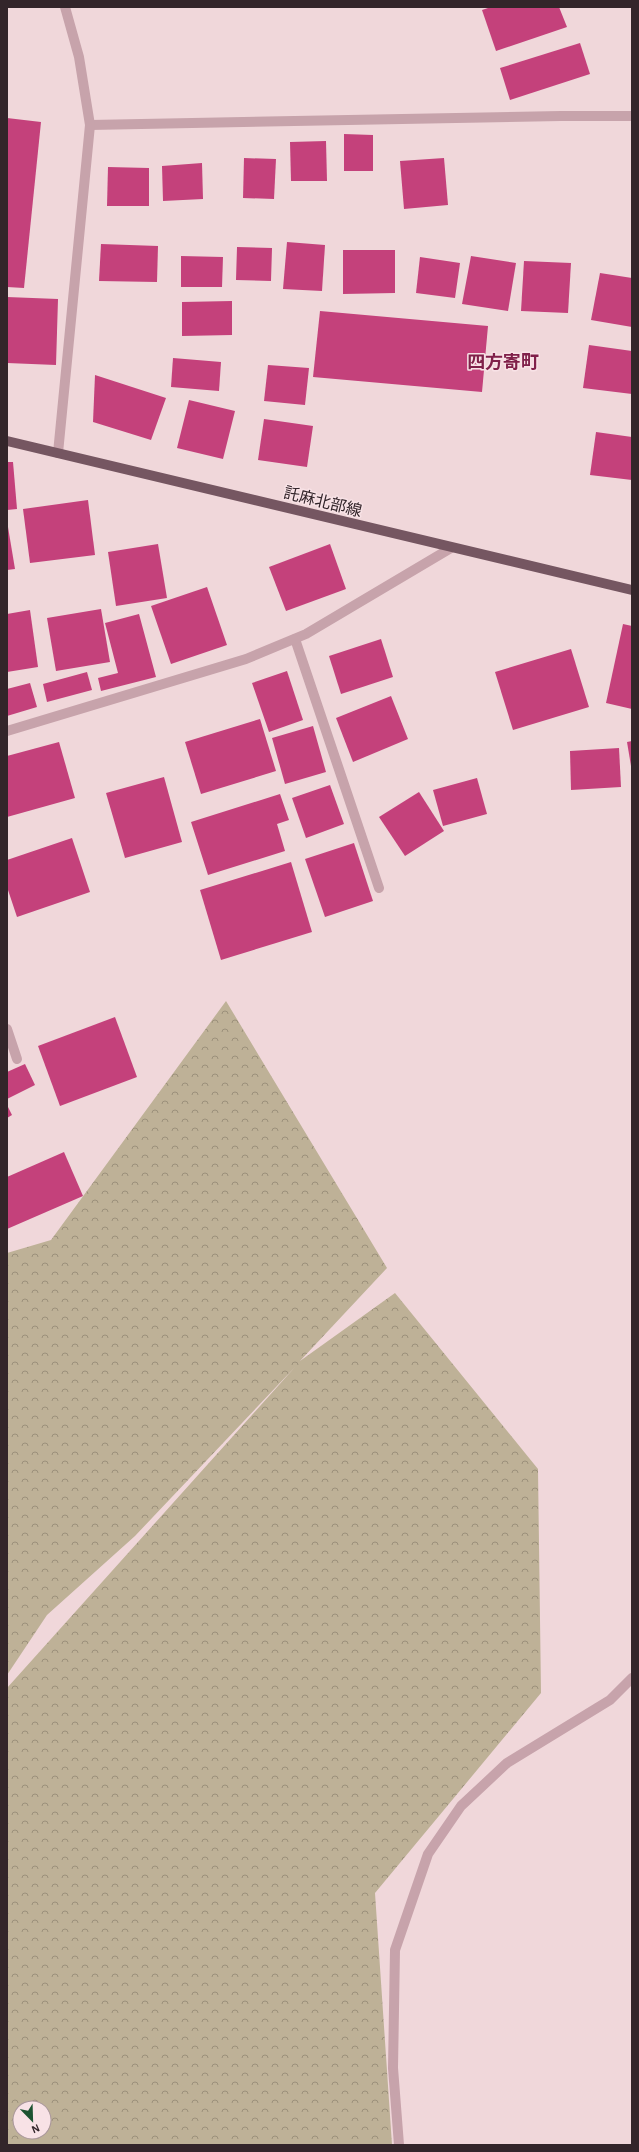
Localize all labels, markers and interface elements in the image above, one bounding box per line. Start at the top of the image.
district label: 四方寄町 [467,353,539,372]
street label: 託麻北部線 [282,484,364,519]
north arrow [12,2100,52,2140]
text: N [30,2122,41,2135]

